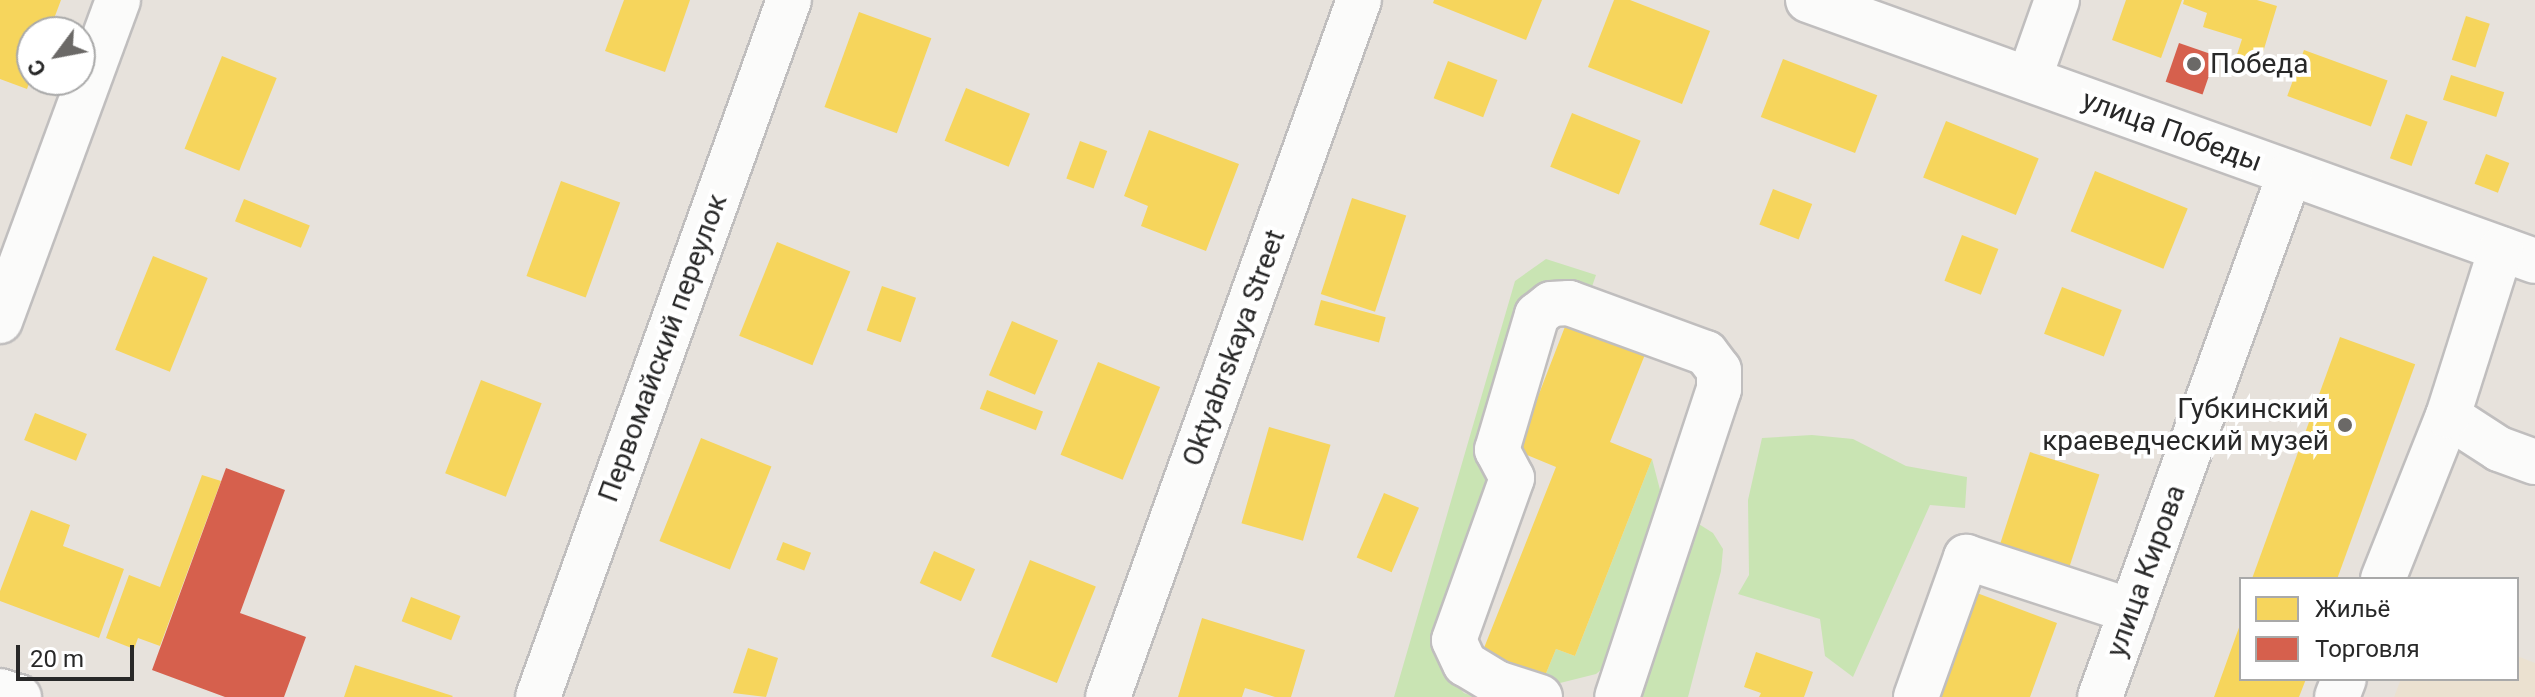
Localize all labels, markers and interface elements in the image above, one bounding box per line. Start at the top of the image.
north arrow [16,16,96,96]
place label: Победа [2210,47,2308,81]
text: С [23,55,51,81]
marker: Победа [2185,55,2203,73]
street label: улица Победы [2078,83,2266,179]
street label: Первомайский переулок [592,189,734,507]
street label: Oktyabrskaya Street [1176,225,1292,471]
place label: Губкинский краеведческий музей [2042,392,2329,458]
marker: Губкинский краеведческий музей [2336,416,2354,434]
street label: улица Кирова [2099,480,2193,662]
legend [2239,577,2519,681]
text: Жильё [2315,595,2390,623]
scale bar [20,629,138,679]
text: Торговля [2315,635,2420,663]
text: 20 m [30,645,84,673]

